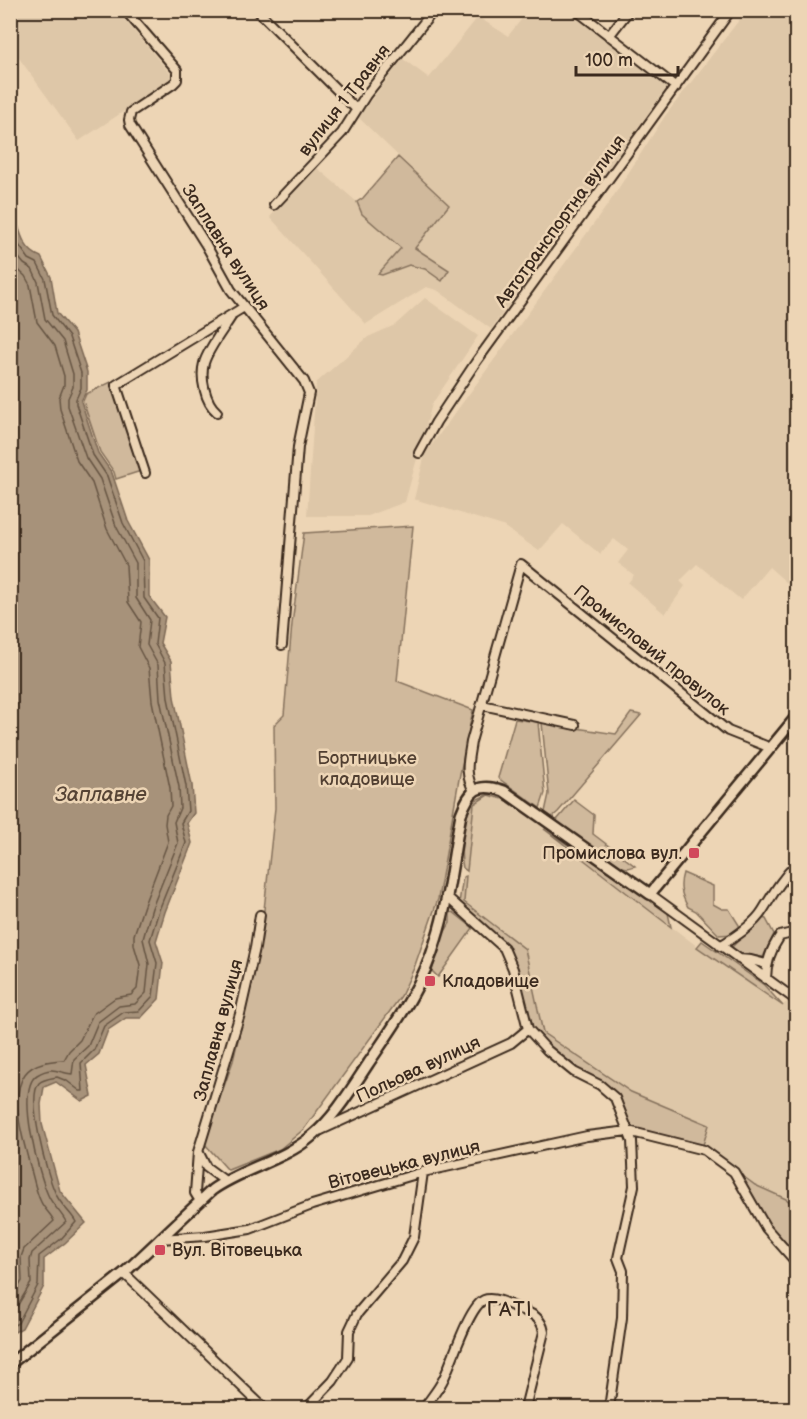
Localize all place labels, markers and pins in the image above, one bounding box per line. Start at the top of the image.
place label: Промислова вул. [542,843,682,864]
marker: Промислова вул. [687,846,701,860]
place label: Кладовище [442,971,539,992]
marker: Кладовище [423,974,437,988]
place label: Вул. Вітовецька [172,1240,303,1261]
marker: Вул. Вітовецька [153,1243,167,1257]

